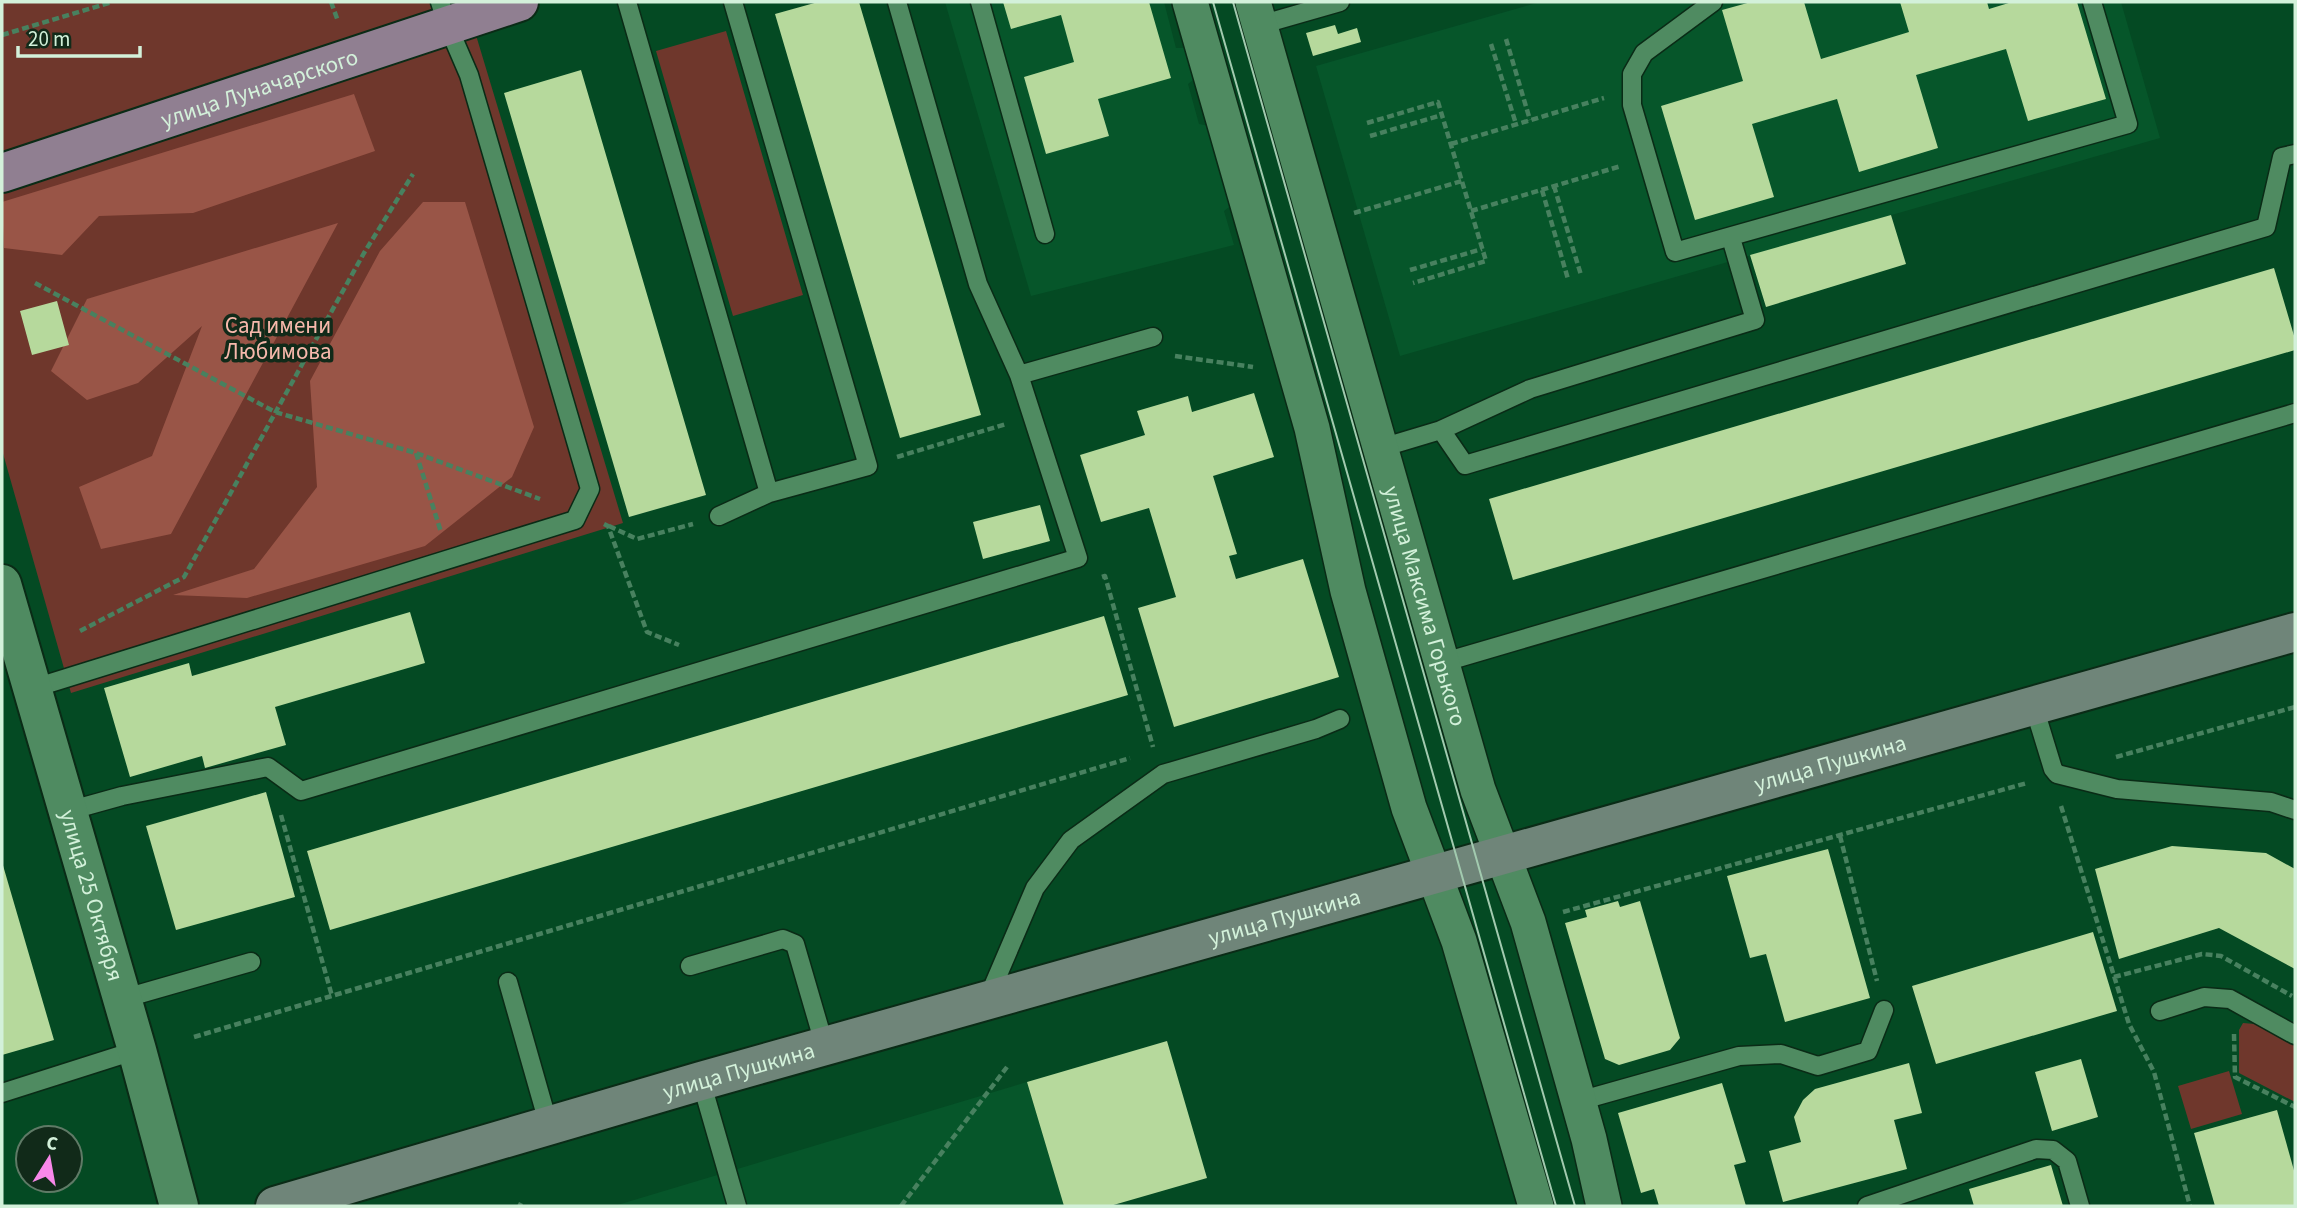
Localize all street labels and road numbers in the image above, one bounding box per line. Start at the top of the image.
street label: улица Луначарского [157,40,362,136]
street label: улица Максима Горького [1375,482,1475,730]
street label: улица Пушкина [1750,726,1910,801]
street label: улица 25 Октября [51,806,132,985]
street label: улица Пушкина [1205,880,1364,954]
street label: улица Пушкина [659,1034,819,1108]

